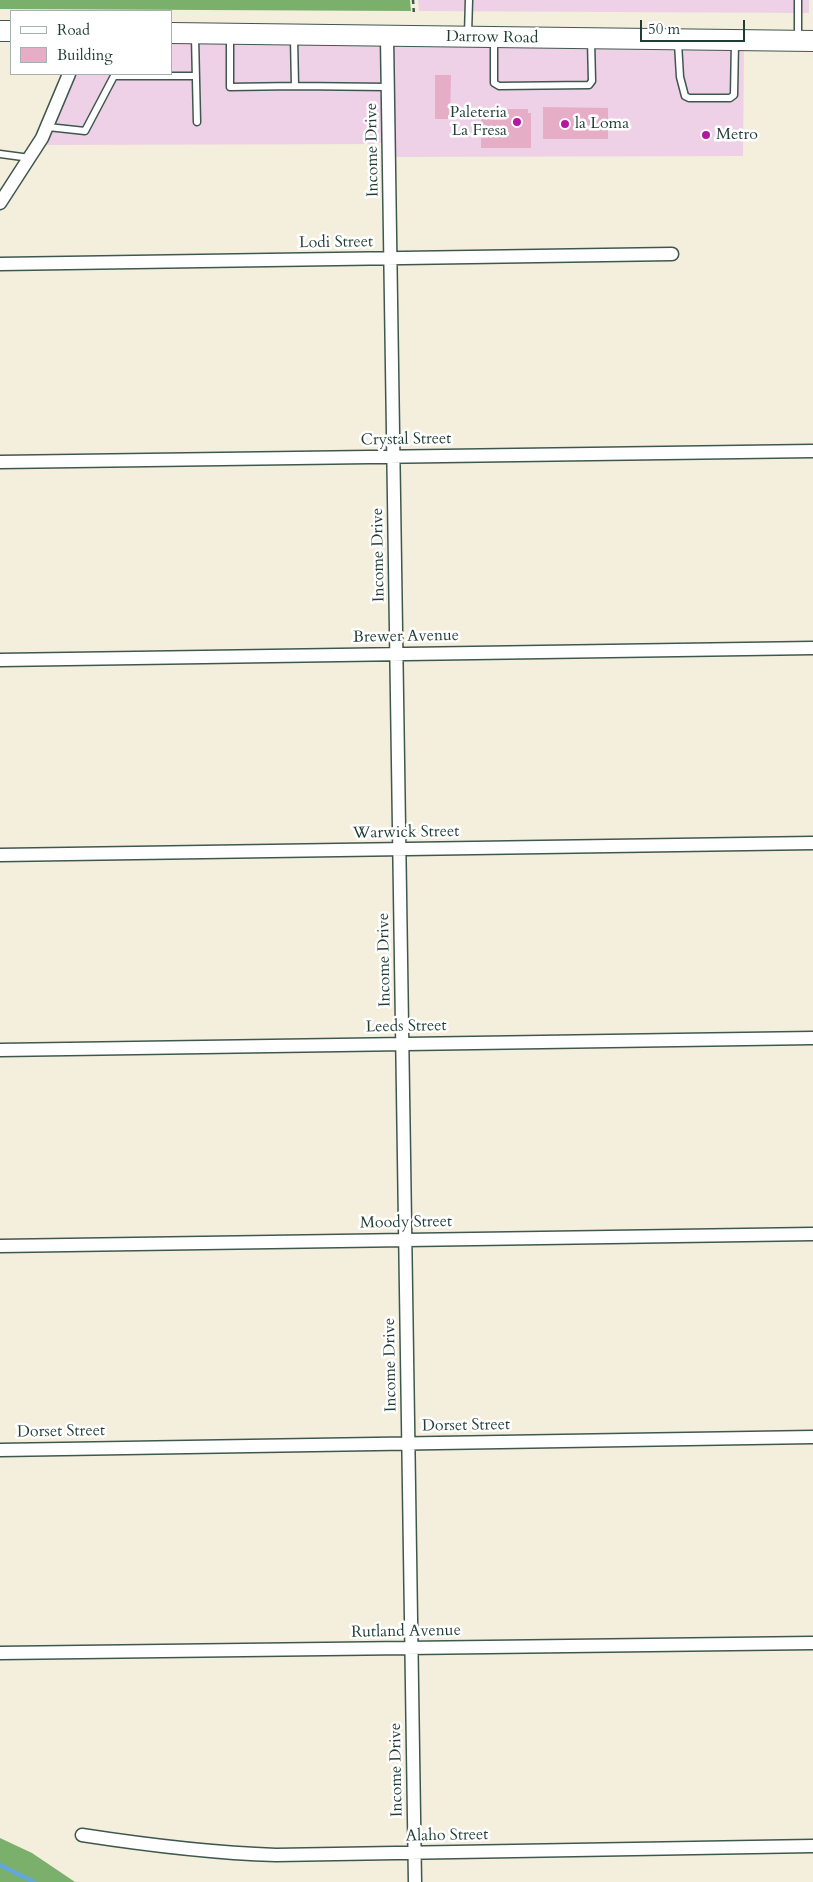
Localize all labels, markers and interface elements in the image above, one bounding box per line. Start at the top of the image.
legend [10,10,172,75]
scale bar [643,10,748,42]
text: 50 m [648,19,680,39]
text: Road [57,20,90,40]
street label: Darrow Road [446,28,538,48]
text: Building [57,45,113,65]
street label: Income Drive [363,103,383,197]
place label: Paleteria La Fresa [450,103,507,141]
place label: la Loma [575,114,629,134]
marker: Paleteria La Fresa [511,116,523,128]
marker: la Loma [559,118,571,130]
place label: Metro [716,125,758,145]
marker: Metro [700,129,712,141]
street label: Lodi Street [299,233,373,253]
street label: Crystal Street [360,430,452,450]
street label: Income Drive [369,508,389,602]
street label: Brewer Avenue [353,626,459,648]
street label: Warwick Street [353,822,459,844]
street label: Income Drive [375,913,395,1007]
street label: Leeds Street [365,1017,447,1037]
street label: Moody Street [360,1213,452,1233]
street label: Income Drive [381,1318,401,1412]
street label: Dorset Street [422,1416,510,1436]
street label: Dorset Street [17,1422,105,1442]
street label: Rutland Avenue [351,1621,461,1643]
street label: Income Drive [387,1723,407,1817]
street label: Alaho Street [406,1826,488,1846]

